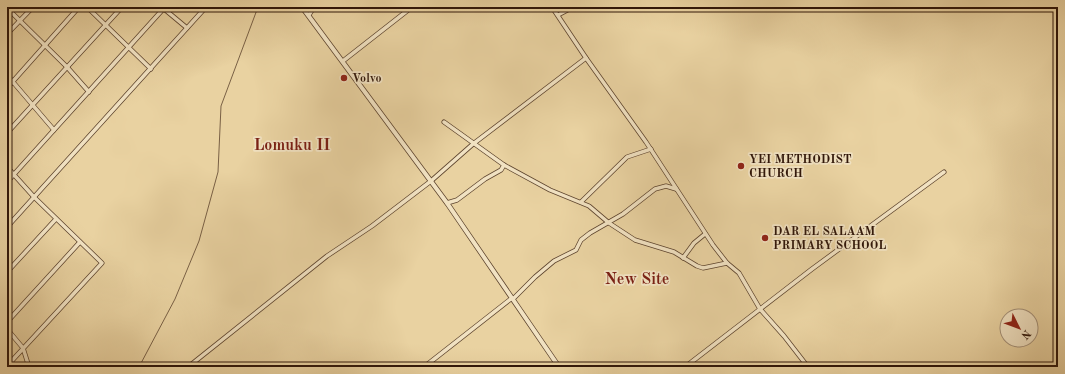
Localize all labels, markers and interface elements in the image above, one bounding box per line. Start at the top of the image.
marker: Volvo [339,73,349,83]
place label: Volvo [352,73,382,85]
district label: Lomuku II [254,138,330,154]
place label: YEI METHODIST CHURCH [749,154,852,180]
marker: YEI METHODIST CHURCH [736,161,746,171]
place label: DAR EL SALAAM PRIMARY SCHOOL [773,226,886,252]
marker: DAR EL SALAAM PRIMARY SCHOOL [760,233,770,243]
district label: New Site [605,272,669,288]
north arrow [999,308,1039,348]
text: N [1018,327,1032,341]

